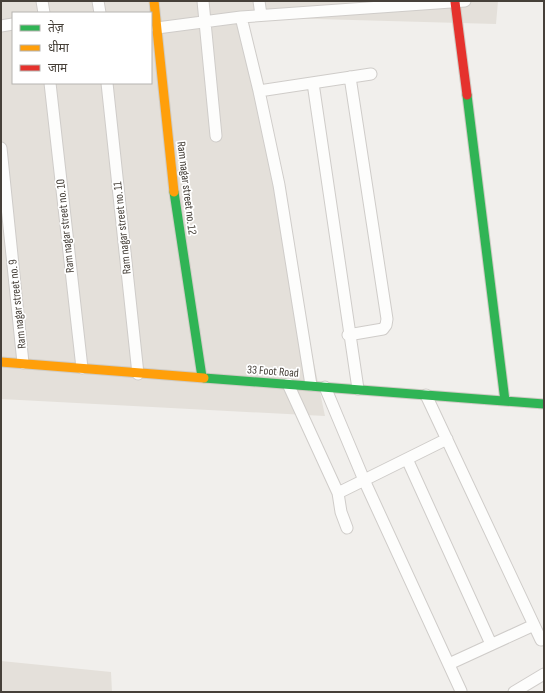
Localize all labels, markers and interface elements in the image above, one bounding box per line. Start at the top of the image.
legend [12,12,152,84]
text: तेज़ [48,20,65,36]
text: धीमा [48,40,70,56]
text: जाम [48,61,68,76]
street label: Ram nagar street no. 12 [173,141,200,236]
street label: Ram nagar street no. 10 [53,178,78,274]
street label: Ram nagar street no. 11 [110,180,135,275]
street label: Ram nagar street no. 9 [5,258,30,349]
street label: 33 Foot Road [247,362,299,381]

